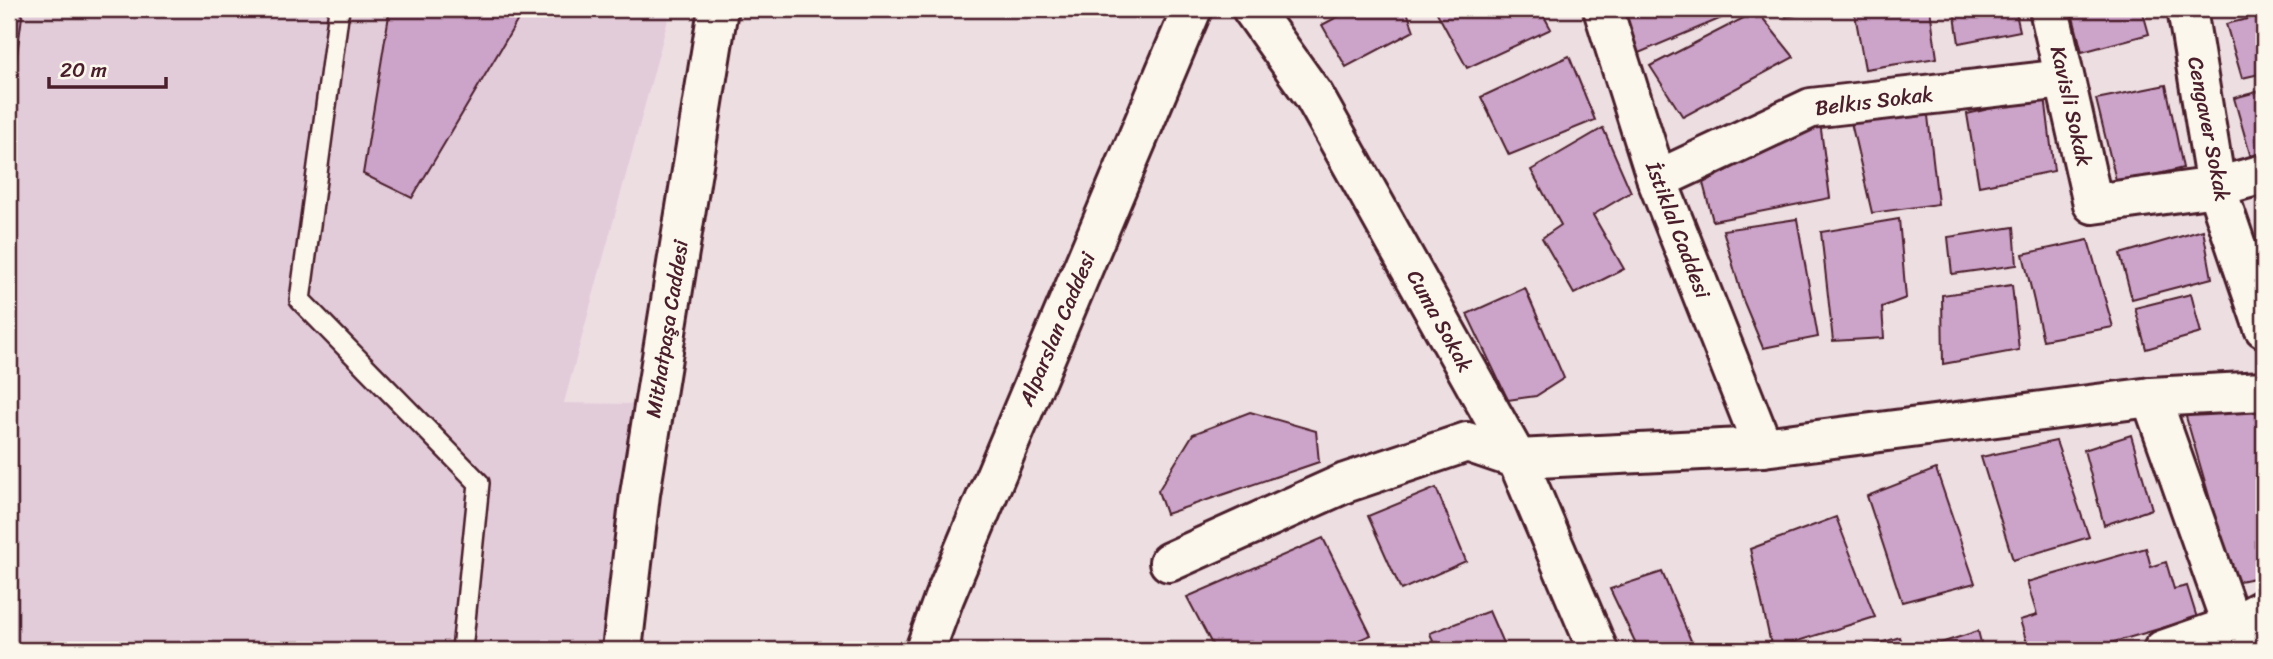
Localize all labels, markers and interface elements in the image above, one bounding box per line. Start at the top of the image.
street label: Kavisli Sokak [2039,42,2103,170]
scale bar [49,46,166,90]
text: 20 m [60,51,107,89]
street label: Cengaver Sokak [2176,53,2242,205]
street label: Belkıs Sokak [1813,75,1935,127]
street label: İstiklal Caddesi [1634,155,1722,305]
street label: Mithatpaşa Caddesi [634,236,700,421]
street label: Alparslan Caddesi [1007,245,1107,413]
street label: Cuma Sokak [1396,262,1484,380]

